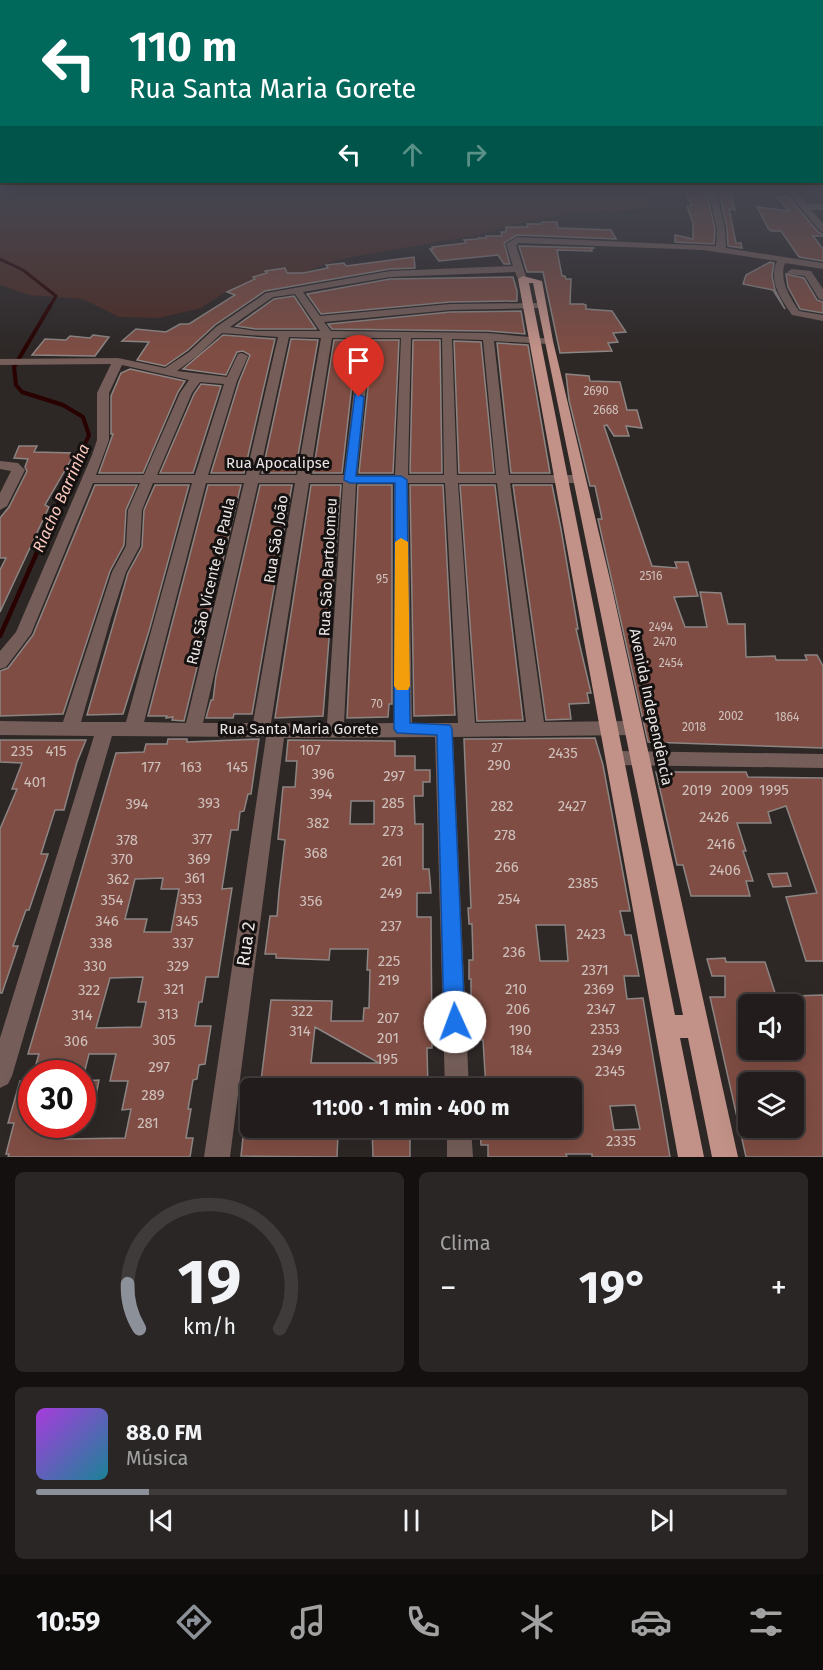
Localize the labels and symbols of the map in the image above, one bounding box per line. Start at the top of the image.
pin [333,335,384,397]
house number: 2690 [583,384,609,398]
house number: 2668 [593,403,619,417]
water label: Riacho Barrinha [29,441,93,555]
street label: Rua Apocalipse [226,454,330,472]
street label: Rua São João [260,494,292,584]
street label: Rua São Vicente de Paula [183,496,239,666]
street label: Rua São Bartolomeu [315,497,341,637]
house number: 2516 [640,569,662,583]
house number: 95 [376,572,388,586]
house number: 2494 [649,620,674,634]
street label: Avenida Independência [626,627,676,787]
house number: 2470 [653,635,677,649]
house number: 2454 [659,656,684,670]
house number: 70 [371,697,383,711]
house number: 2002 [718,709,744,723]
house number: 1864 [775,710,800,724]
street label: Rua Santa Maria Gorete [219,720,379,738]
house number: 2018 [682,720,706,734]
house number: 107 [299,741,321,759]
house number: 27 [491,741,503,755]
house number: 235 [11,742,33,760]
house number: 415 [45,742,67,760]
house number: 2435 [548,744,578,762]
house number: 290 [487,756,511,774]
house number: 177 [141,758,161,776]
house number: 163 [180,758,202,776]
house number: 145 [226,758,248,776]
house number: 396 [311,765,335,783]
house number: 297 [383,767,405,785]
house number: 401 [24,773,46,791]
house number: 2019 [682,781,712,799]
house number: 2009 [721,781,753,799]
house number: 1995 [759,781,789,799]
house number: 394 [309,785,333,803]
house number: 393 [198,794,220,812]
house number: 285 [381,794,405,812]
house number: 394 [125,795,149,813]
house number: 282 [491,797,513,815]
house number: 2427 [558,797,587,815]
house number: 2426 [699,808,729,826]
house number: 382 [306,814,330,832]
house number: 273 [382,822,404,840]
house number: 278 [494,826,516,844]
house number: 377 [192,830,213,848]
house number: 378 [116,831,138,849]
house number: 2416 [707,835,735,853]
house number: 368 [304,844,328,862]
house number: 370 [111,850,133,868]
house number: 369 [187,850,211,868]
house number: 261 [381,852,403,870]
house number: 266 [495,858,519,876]
house number: 2406 [709,861,741,879]
house number: 361 [184,869,206,887]
house number: 362 [107,870,129,888]
house number: 2385 [568,874,598,892]
house number: 249 [380,884,402,902]
house number: 353 [180,890,202,908]
house number: 254 [498,890,520,908]
house number: 354 [101,891,124,909]
house number: 356 [300,892,323,910]
house number: 346 [95,912,119,930]
house number: 345 [176,912,198,930]
house number: 237 [380,917,402,935]
street label: Rua 2 [232,920,260,968]
house number: 2423 [576,925,606,943]
house number: 338 [89,934,113,952]
house number: 337 [172,934,194,952]
house number: 236 [503,943,525,961]
house number: 225 [378,952,400,970]
house number: 330 [83,957,107,975]
house number: 329 [167,957,189,975]
house number: 2371 [581,961,609,979]
house number: 219 [378,971,400,989]
house number: 321 [164,980,184,998]
house number: 210 [505,980,527,998]
house number: 2369 [584,980,614,998]
house number: 322 [78,981,100,999]
position arrow [423,990,487,1054]
house number: 206 [506,1000,530,1018]
house number: 2347 [586,1000,616,1018]
house number: 322 [291,1002,313,1020]
house number: 313 [157,1005,179,1023]
house number: 314 [71,1006,93,1024]
house number: 207 [377,1009,399,1027]
house number: 2353 [590,1020,620,1038]
house number: 190 [509,1021,531,1039]
house number: 314 [289,1022,311,1040]
house number: 201 [377,1029,399,1047]
house number: 305 [152,1031,176,1049]
house number: 306 [64,1032,88,1050]
house number: 184 [510,1041,532,1059]
house number: 2349 [592,1041,622,1059]
house number: 195 [376,1050,398,1068]
house number: 297 [148,1058,170,1076]
speed limit sign: 30 [18,1060,96,1138]
house number: 2345 [595,1062,625,1080]
house number: 289 [141,1086,165,1104]
house number: 281 [137,1114,159,1132]
house number: 2335 [606,1132,636,1150]

